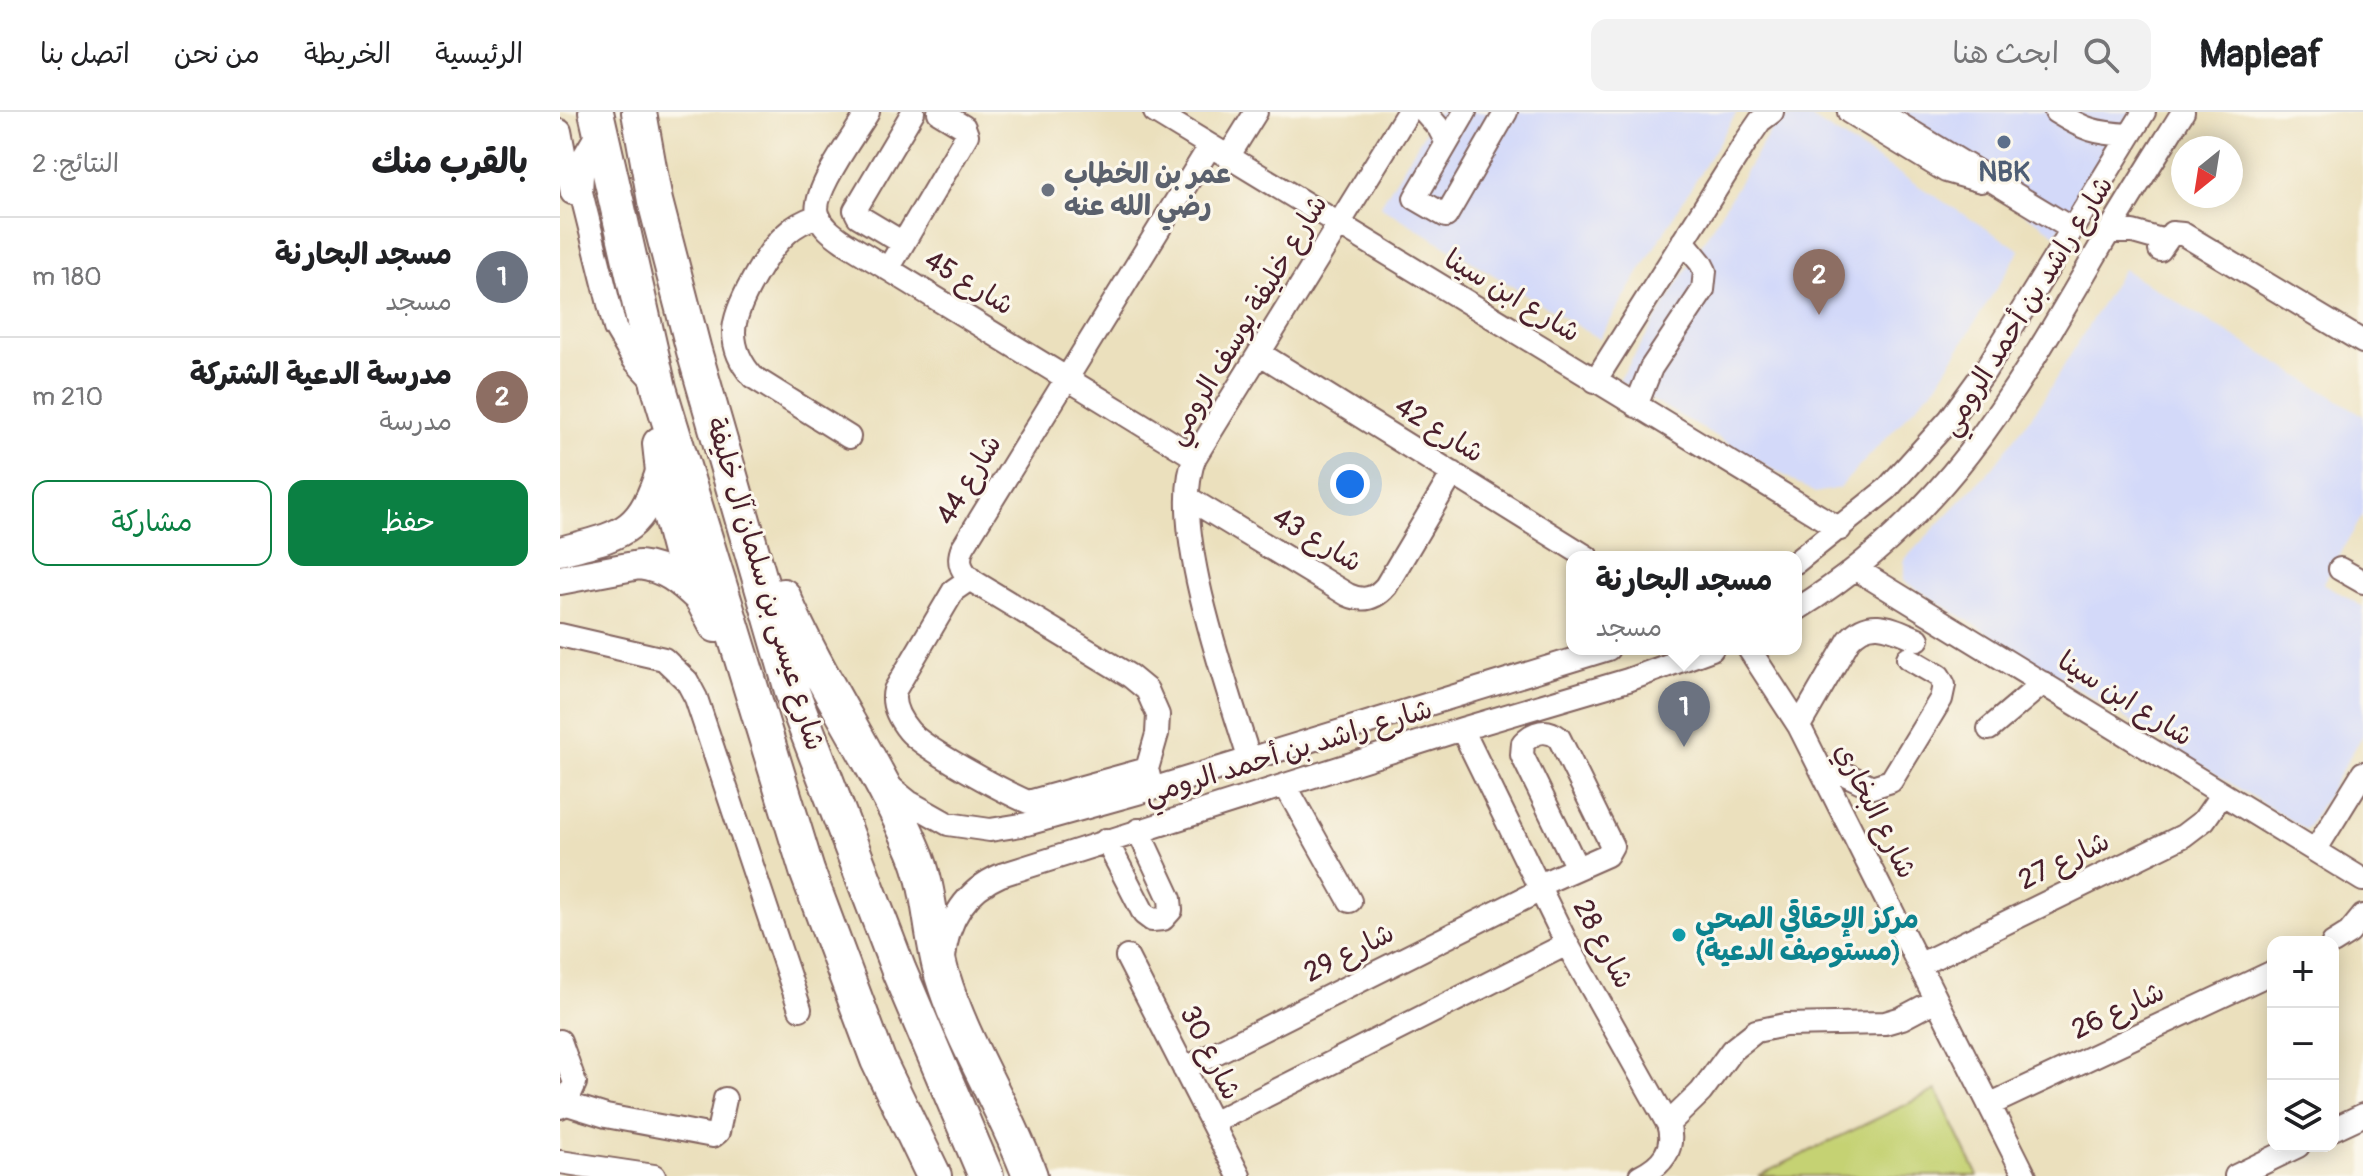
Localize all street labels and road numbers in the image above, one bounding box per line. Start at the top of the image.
street label: شارع راشد بن أحمد الرومي [1933,170,2126,446]
street label: شارع خليفة يوسف الرومي [1158,189,1341,454]
street label: شارع ابن سينا [1437,242,1586,351]
street label: شارع 45 [917,243,1020,324]
street label: شارع 42 [1387,389,1490,472]
street label: شارع عيسى بن سلمان آل خليفة [697,413,832,755]
street label: شارع 44 [928,428,1010,532]
street label: شارع 43 [1265,500,1368,581]
street label: شارع ابن سينا [2051,644,2199,755]
street label: شارع راشد بن أحمد الرومي [1140,691,1438,818]
street label: شارع البخاري [1824,737,1924,886]
street label: شارع 27 [2013,824,2116,899]
street label: شارع 28 [1564,893,1641,995]
street label: شارع 29 [1298,915,1401,991]
street label: شارع 26 [2066,974,2171,1049]
street label: شارع 30 [1170,1000,1249,1107]

